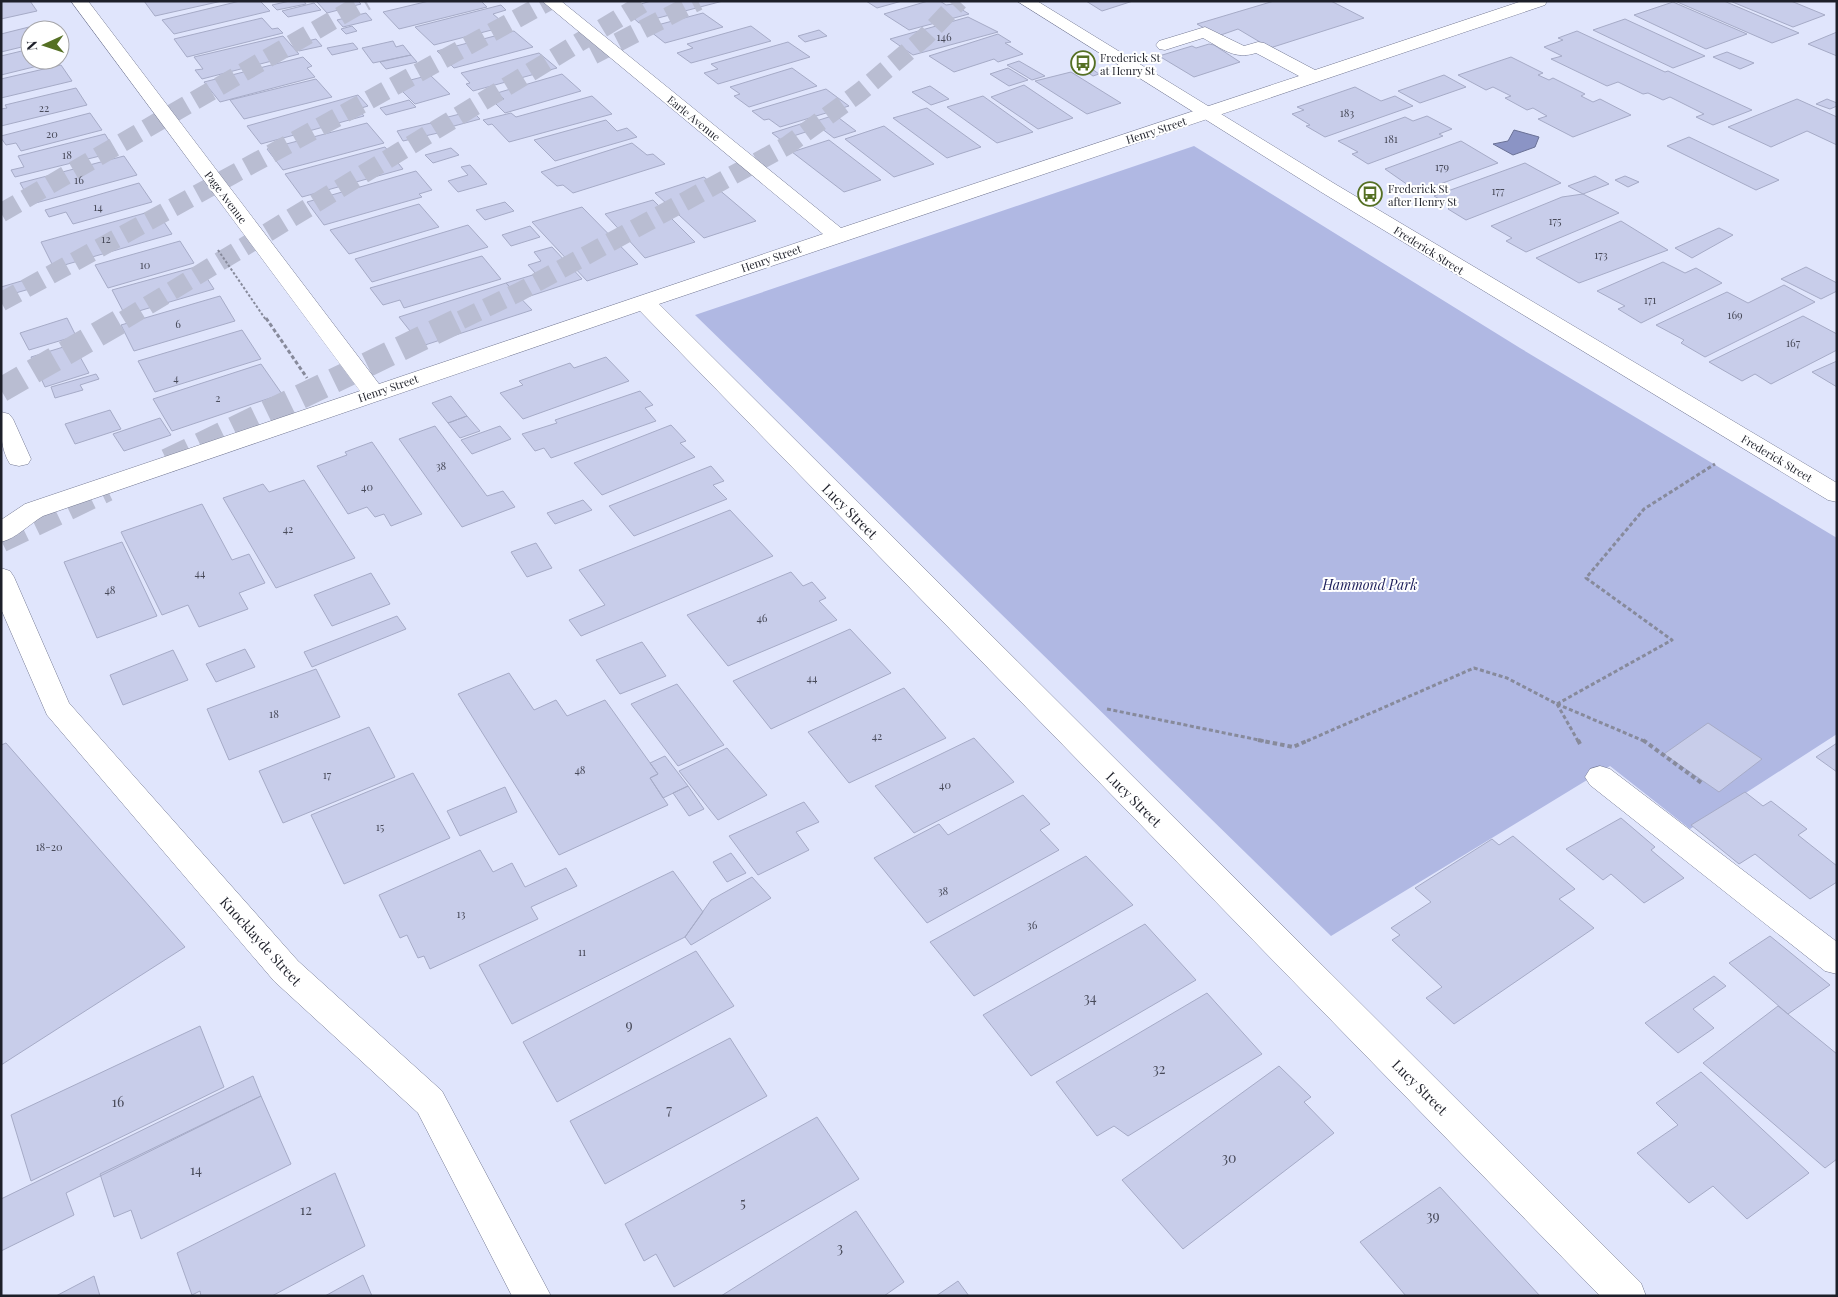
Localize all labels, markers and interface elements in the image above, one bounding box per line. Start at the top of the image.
north arrow [20,20,70,70]
house number: 146 [936,29,952,44]
text: N [22,40,41,51]
bus stop icon: Frederick St at Henry St [1070,50,1096,76]
place label: Frederick St at Henry St [1100,50,1161,78]
street label: Earle Avenue [664,92,724,144]
house number: 22 [39,100,49,115]
house number: 183 [1340,105,1354,120]
street label: Henry Street [1124,113,1188,147]
house number: 20 [46,126,58,141]
house number: 181 [1384,131,1398,146]
house number: 18 [62,147,72,162]
house number: 179 [1435,159,1449,174]
street label: Page Avenue [201,168,251,227]
house number: 16 [74,172,84,187]
bus stop icon: Frederick St after Henry St [1357,181,1383,207]
place label: Frederick St after Henry St [1388,181,1457,209]
house number: 177 [1491,183,1505,198]
house number: 14 [93,199,103,214]
house number: 175 [1548,213,1562,228]
street label: Frederick Street [1391,222,1467,278]
house number: 12 [101,231,111,246]
street label: Henry Street [739,241,803,275]
house number: 173 [1594,247,1608,262]
house number: 10 [140,257,151,272]
house number: 171 [1644,292,1656,307]
house number: 169 [1727,307,1743,322]
house number: 6 [175,316,181,331]
house number: 167 [1786,335,1801,350]
house number: 4 [173,370,179,385]
street label: Henry Street [356,371,420,405]
house number: 2 [215,390,221,405]
street label: Frederick Street [1739,431,1815,485]
house number: 38 [436,458,447,473]
house number: 40 [361,479,373,494]
street label: Lucy Street [818,479,883,544]
house number: 42 [283,521,293,536]
house number: 44 [195,565,206,580]
park label: Hammond Park [1322,575,1417,594]
house number: 48 [104,582,116,597]
house number: 46 [756,610,768,625]
house number: 44 [807,670,818,685]
house number: 18 [269,706,279,721]
house number: 42 [872,728,882,743]
house number: 48 [574,762,586,777]
house number: 17 [323,767,332,782]
street label: Lucy Street [1102,767,1167,832]
house number: 40 [939,777,951,792]
house number: 15 [376,819,385,834]
house number: 18-20 [35,839,63,854]
house number: 38 [938,883,949,898]
street label: Knocklayde Street [216,893,307,990]
house number: 13 [457,906,465,921]
house number: 36 [1027,917,1038,932]
house number: 11 [578,944,586,959]
house number: 34 [1083,988,1097,1007]
house number: 9 [625,1015,633,1034]
street label: Lucy Street [1388,1055,1453,1120]
house number: 32 [1152,1059,1166,1078]
house number: 16 [112,1092,124,1111]
house number: 7 [666,1100,672,1119]
house number: 30 [1222,1148,1236,1167]
house number: 14 [190,1160,202,1179]
house number: 5 [740,1193,746,1212]
house number: 12 [300,1200,312,1219]
house number: 39 [1426,1206,1440,1225]
house number: 3 [837,1238,843,1257]

